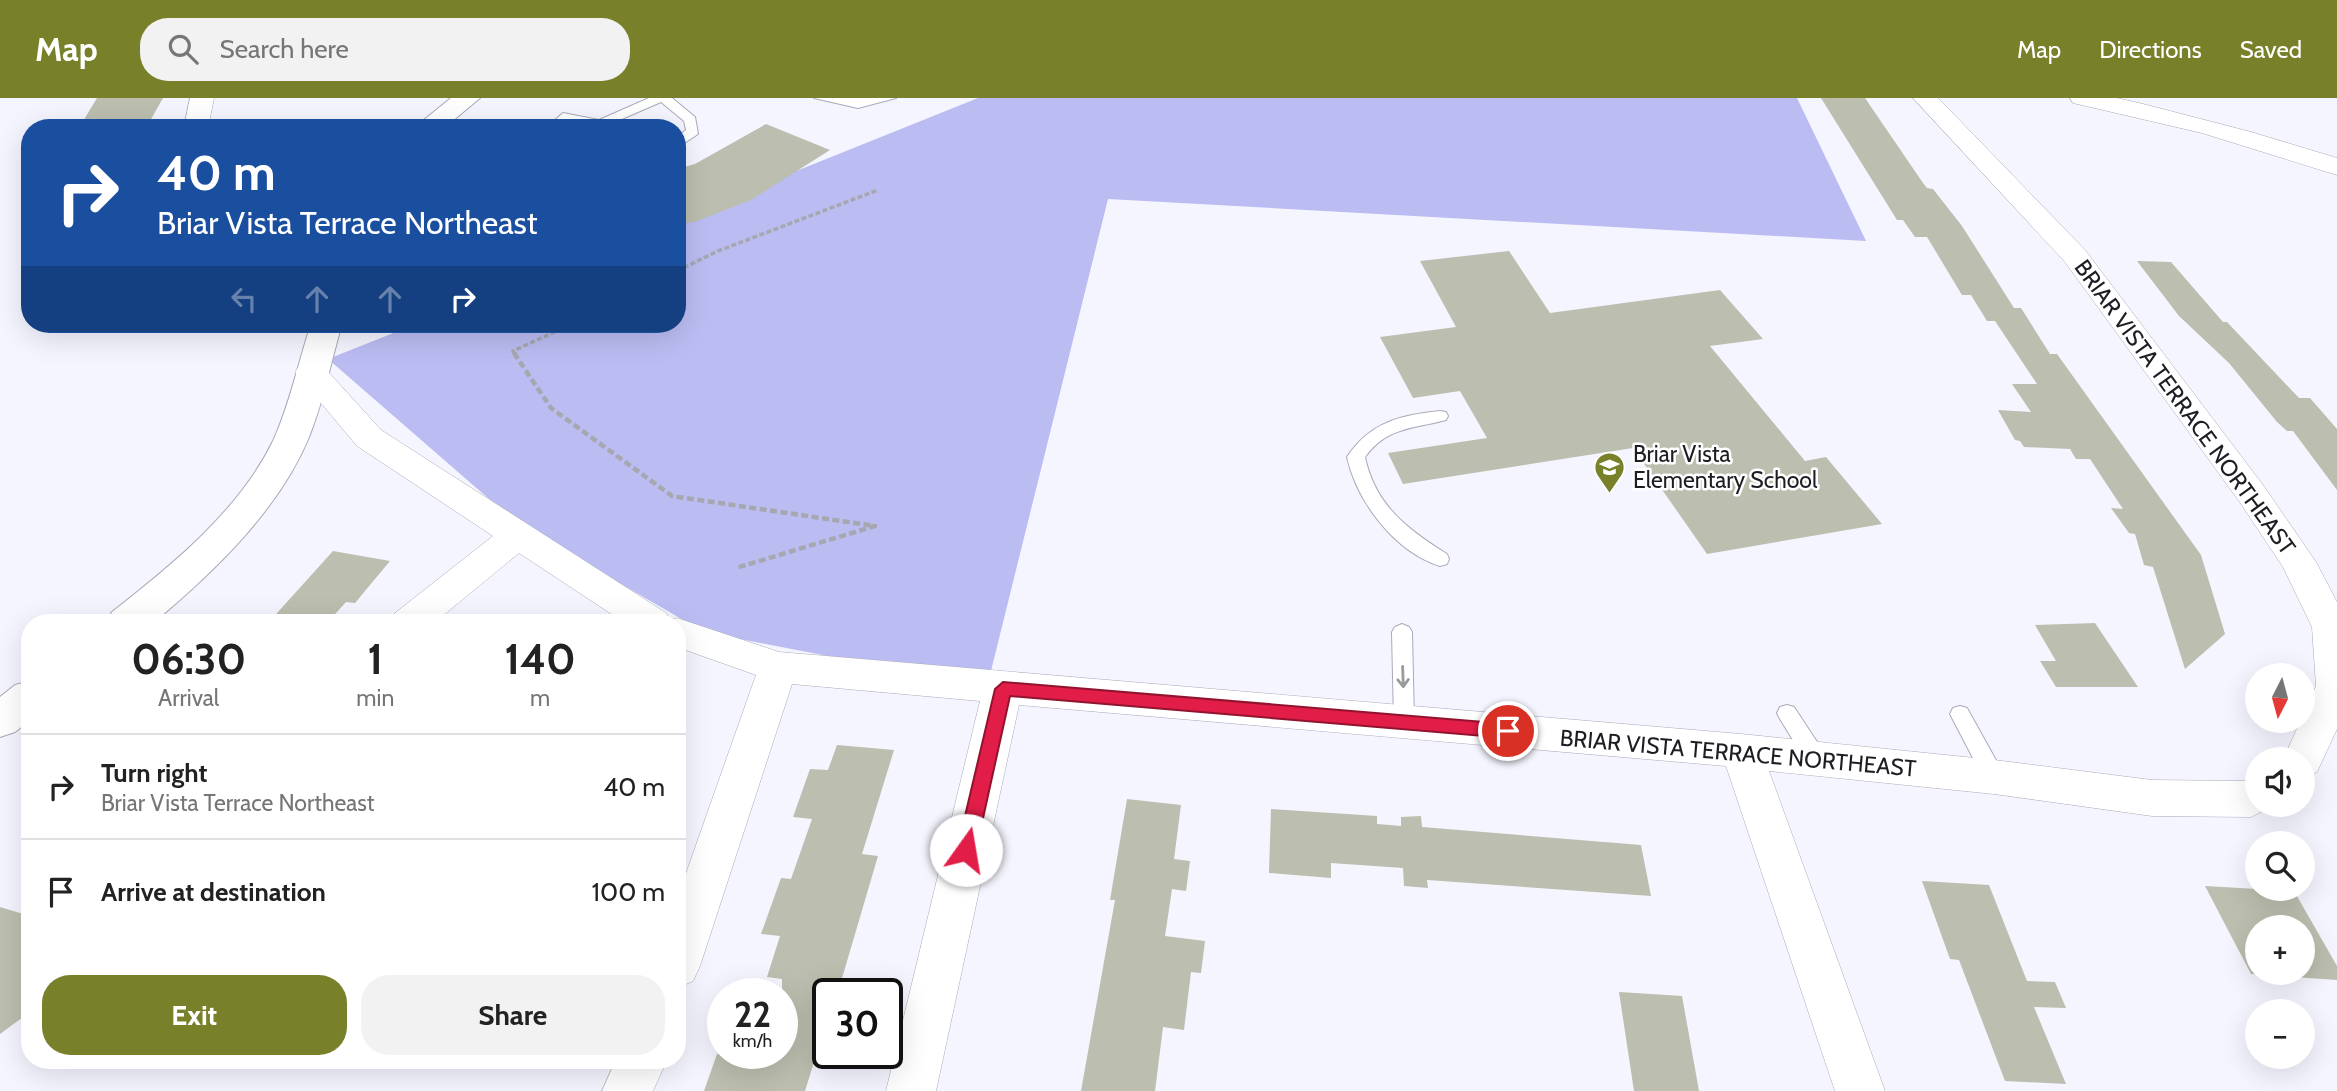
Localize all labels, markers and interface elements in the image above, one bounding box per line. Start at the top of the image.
search box [140,18,630,81]
text: Map [35,29,98,69]
icon: search [164,30,202,68]
text: Search here [220,33,349,65]
text: Map [2017,35,2061,64]
text: Directions [2099,35,2202,64]
text: Saved [2240,35,2302,64]
text: 40 m [157,143,276,202]
icon: right [42,147,133,238]
text: Briar Vista Terrace Northeast [157,203,538,242]
street label: BRIAR VISTA TERRACE NORTHEAST [2069,254,2301,560]
icon: left [225,280,263,318]
icon: ahead [298,280,336,318]
icon: ahead [371,280,409,318]
icon: right [444,280,482,318]
place label: Briar Vista Elementary School [1633,440,1818,494]
school or university icon: Briar Vista Elementary School [1593,450,1627,494]
text: 06:30 [131,633,246,685]
text: 1 [368,633,383,685]
text: 140 [504,633,576,685]
north arrow [2245,663,2315,733]
map controls [2245,663,2315,1069]
one-way arrow [1396,666,1410,689]
text: Arrival [158,684,219,712]
text: min [356,684,394,712]
text: m [530,684,550,712]
pin [1478,701,1538,761]
icon: arrive [1489,712,1527,750]
street label: BRIAR VISTA TERRACE NORTHEAST [1559,723,1917,783]
button: sound [2245,747,2315,817]
text: Turn right [101,757,207,789]
icon: right [42,768,80,806]
text: 40 m [603,771,665,803]
text: Briar Vista Terrace Northeast [101,789,375,817]
position arrow [929,813,1003,887]
button: search [2245,831,2315,901]
icon: arrive [42,873,80,911]
text: Arrive at destination [101,876,326,908]
text: 100 m [592,876,665,908]
button: + [2245,915,2315,985]
button: Exit [42,975,347,1055]
button: Share [361,975,665,1055]
speed limit sign: 30 [812,978,903,1069]
text: 22 [734,993,771,1036]
button: − [2245,999,2315,1069]
text: km/h [733,1030,772,1052]

